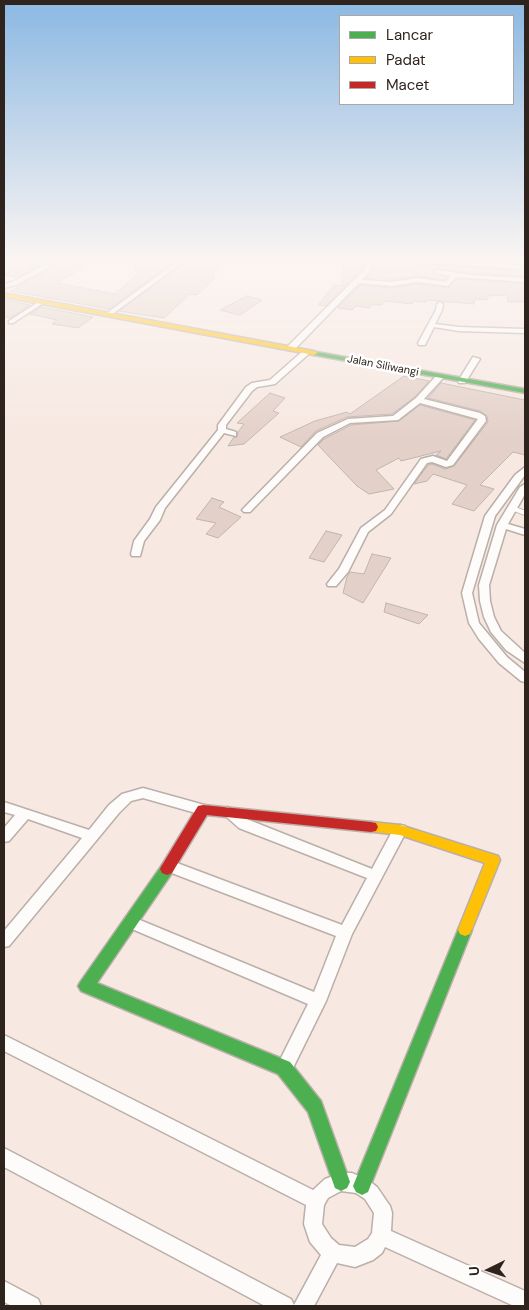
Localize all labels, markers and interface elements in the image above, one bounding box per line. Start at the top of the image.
legend [339,15,514,105]
text: Lancar [386,25,433,45]
text: Padat [386,50,426,70]
text: Macet [386,75,430,95]
street label: Jalan Siliwangi [346,353,420,379]
north arrow [464,1245,514,1295]
text: U [465,1266,483,1276]

